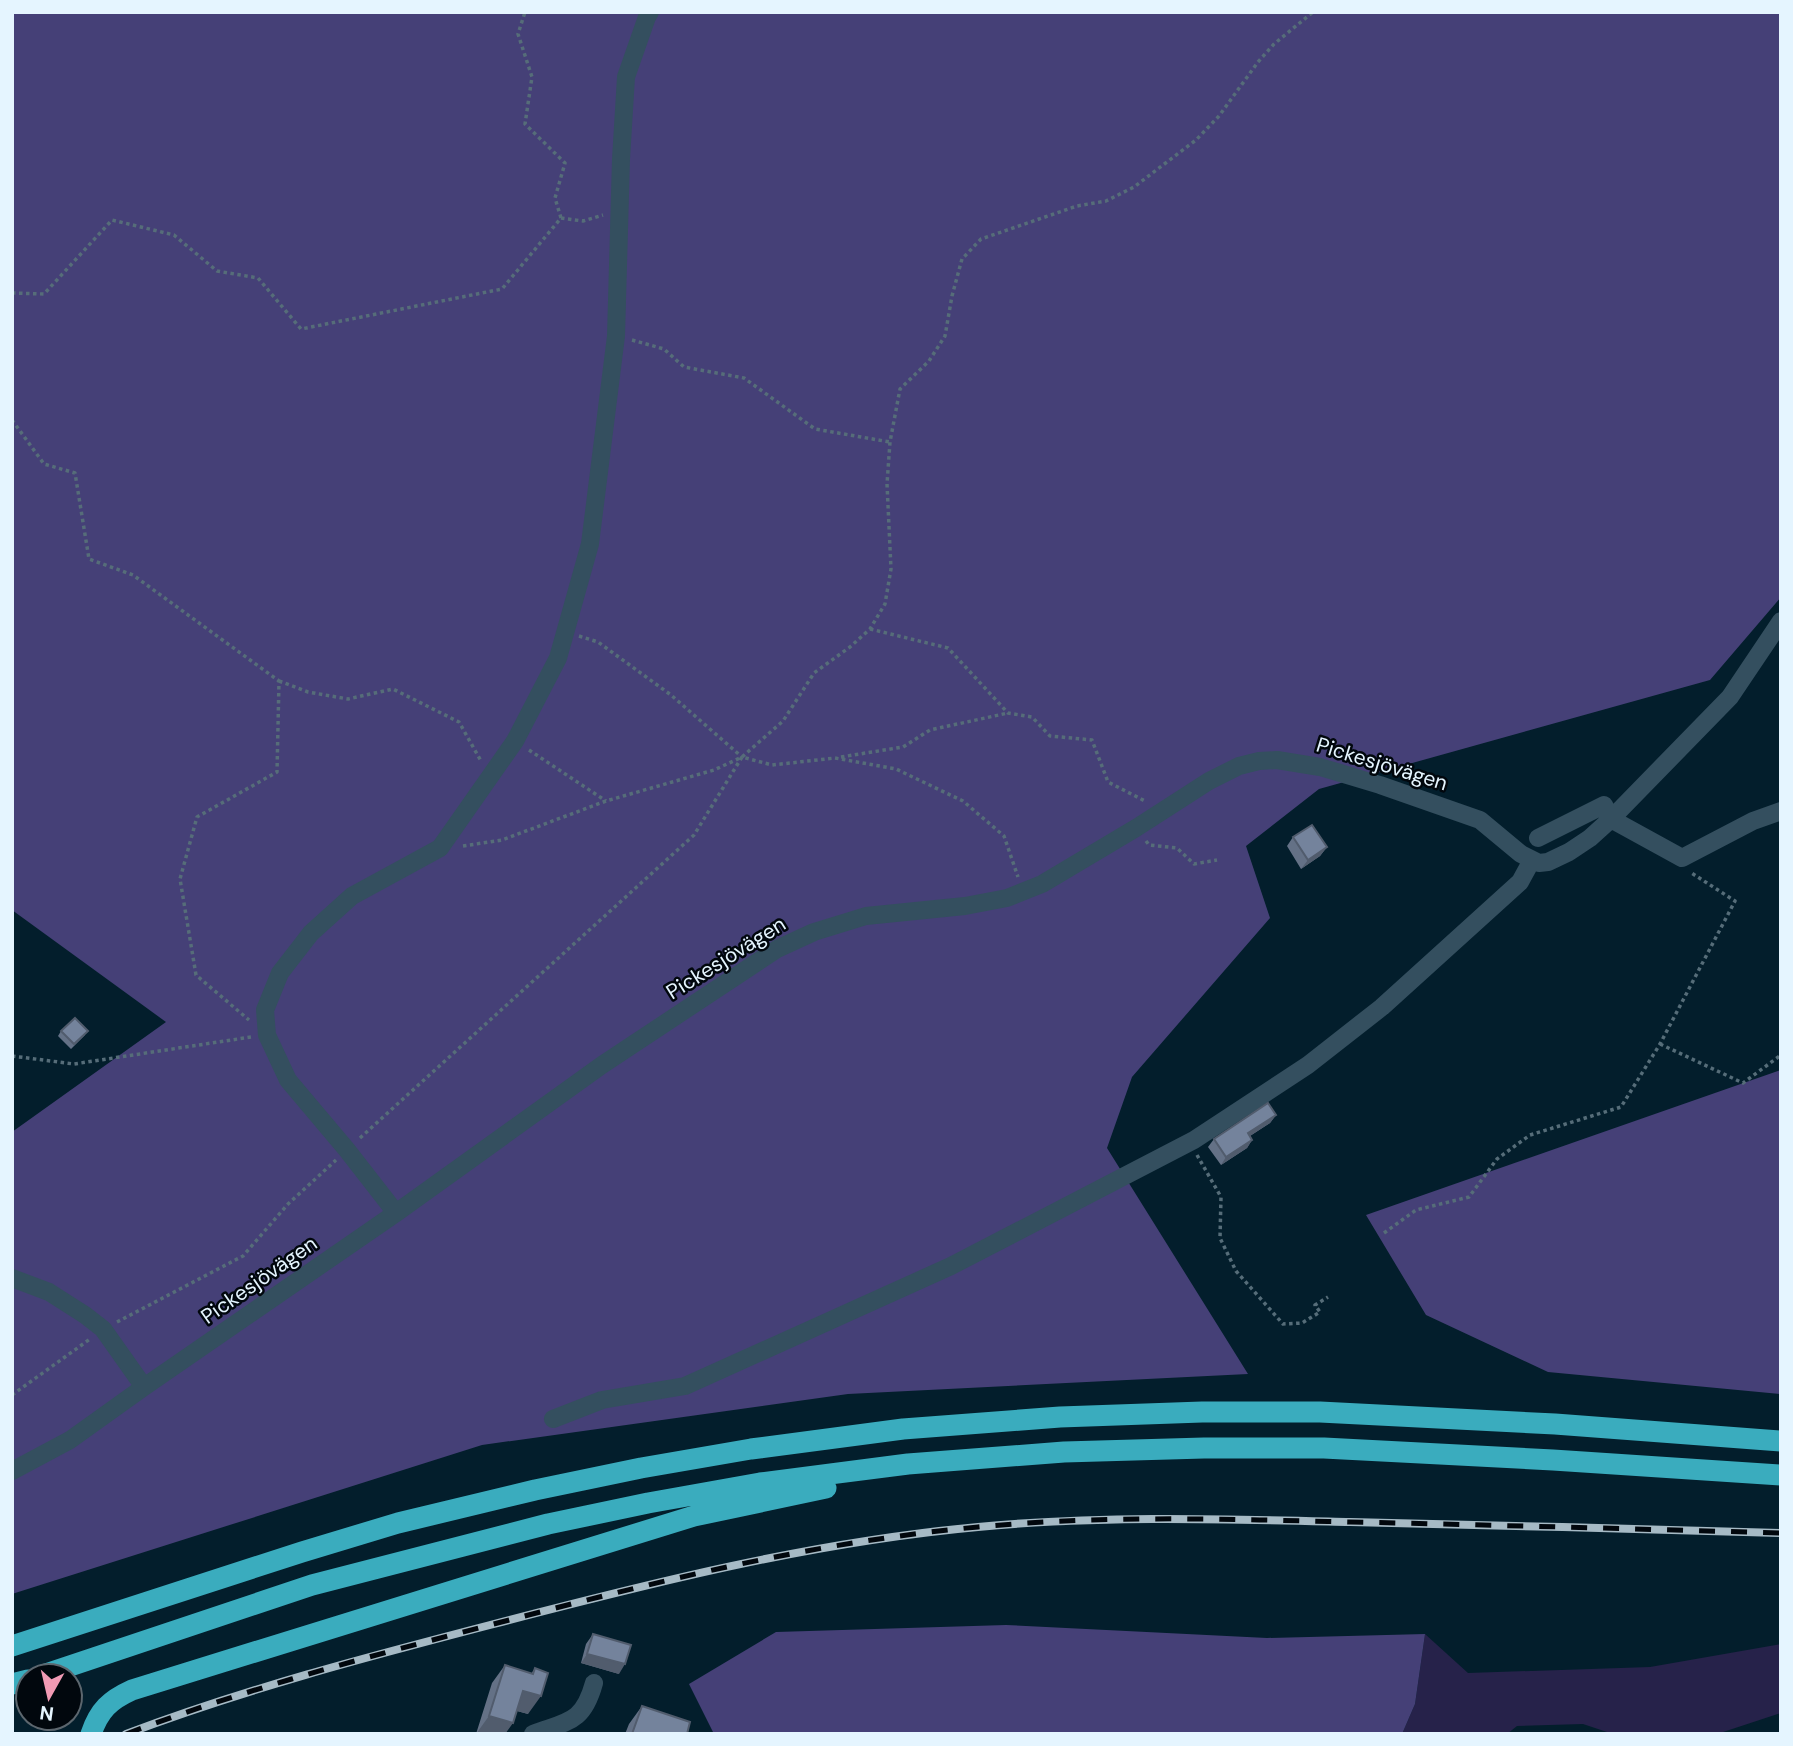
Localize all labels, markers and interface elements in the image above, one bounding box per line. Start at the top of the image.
street label: Pickesjövägen [1313,731,1451,797]
street label: Pickesjövägen [661,910,791,1006]
street label: Pickesjövägen [195,1230,323,1330]
north arrow [14,1662,84,1732]
text: N [38,1700,55,1727]

